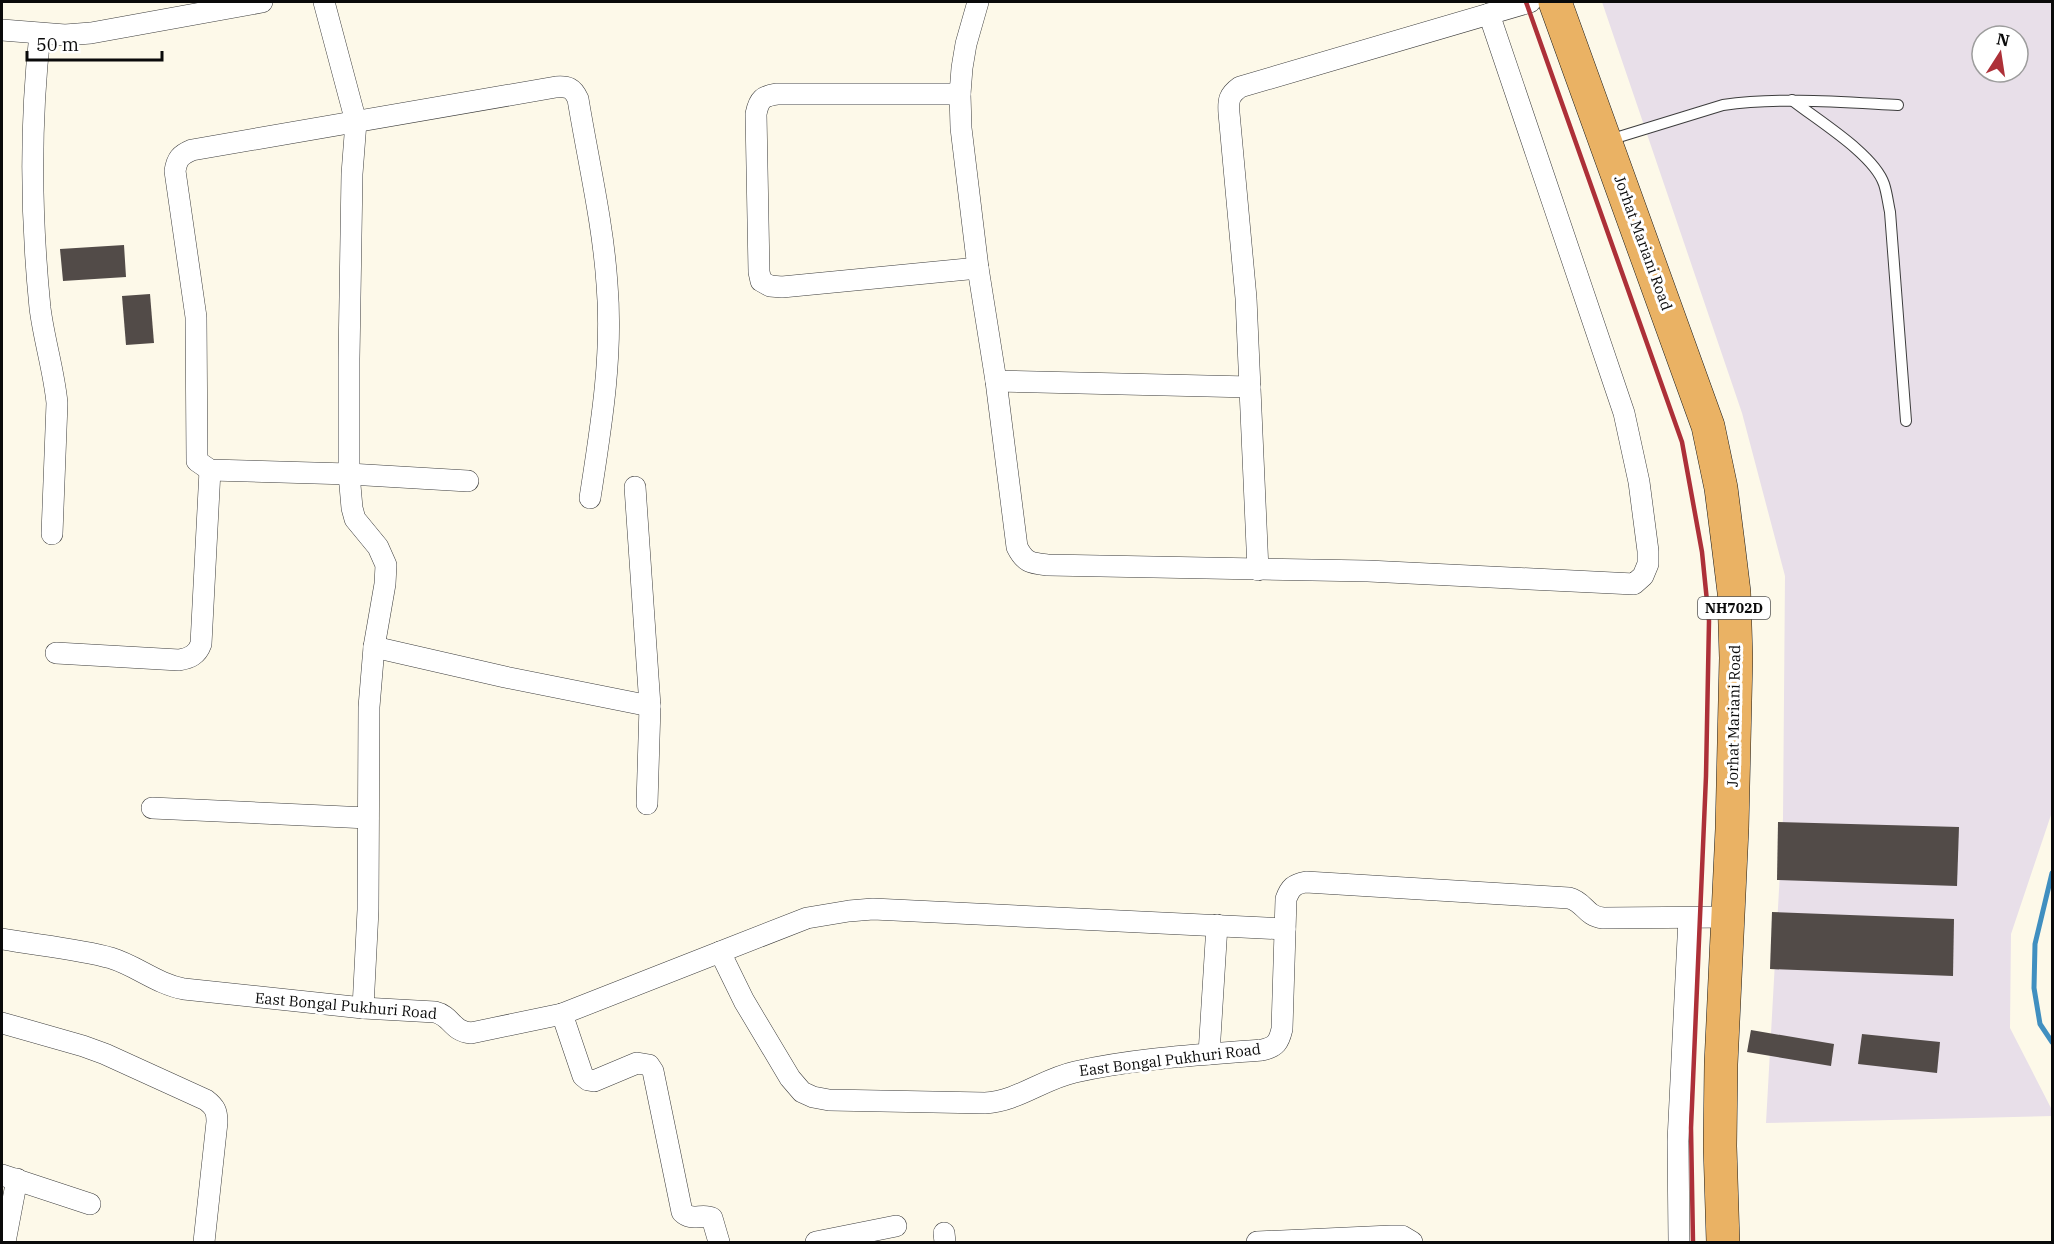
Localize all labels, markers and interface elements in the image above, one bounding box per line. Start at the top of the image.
scale bar [27,24,162,62]
north arrow [1970,24,2030,84]
text: N [1995,28,2011,50]
text: 50 m [36,33,79,56]
street label: Jorhat Mariani Road [1610,173,1677,313]
road number: NH702D [1698,597,1770,619]
street label: Jorhat Mariani Road [1723,645,1744,787]
street label: East Bongal Pukhuri Road [254,988,438,1023]
street label: East Bongal Pukhuri Road [1078,1039,1262,1080]

